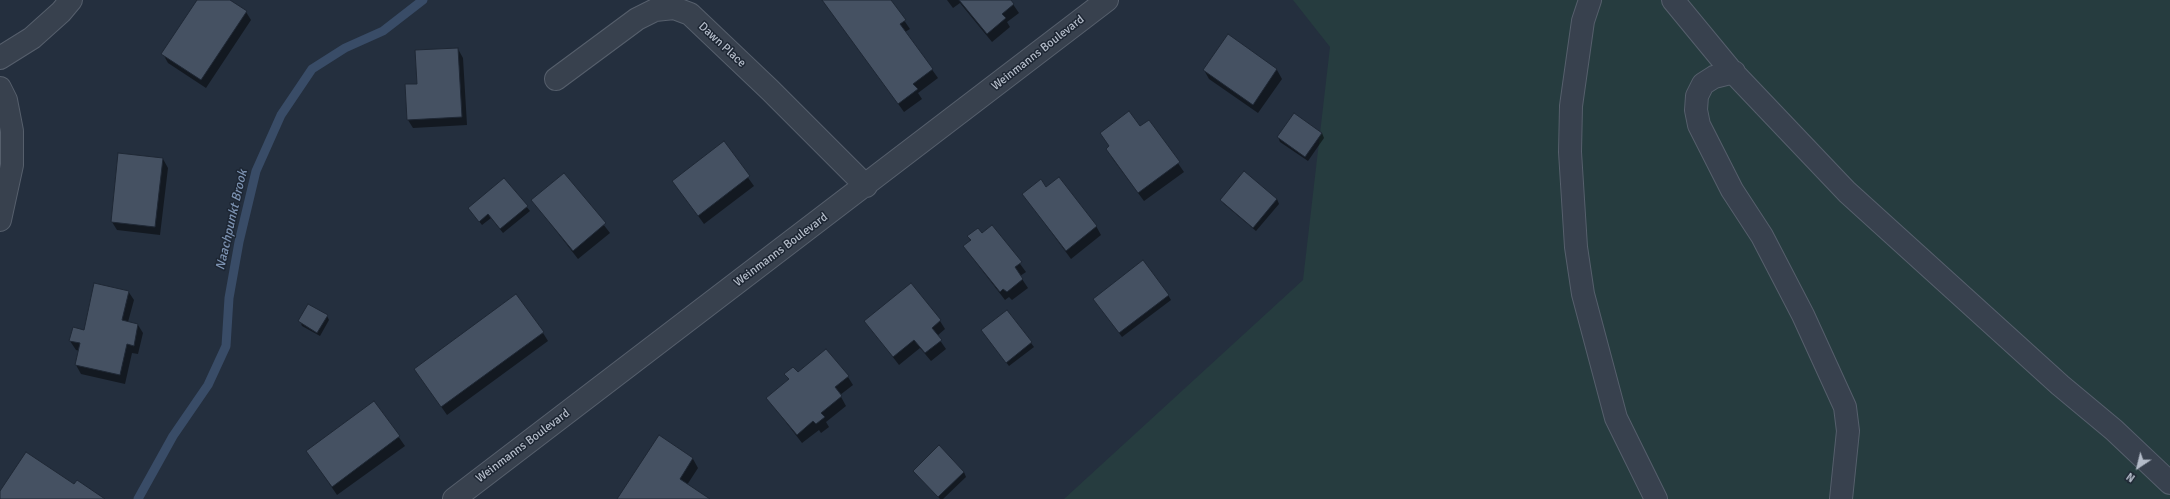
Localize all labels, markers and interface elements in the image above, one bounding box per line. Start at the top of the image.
street label: Weinmanns Boulevard [989,12,1087,94]
street label: Dawn Place [695,19,749,71]
water label: Naachpunkt Brook [213,168,251,272]
street label: Weinmanns Boulevard [731,210,831,290]
street label: Weinmanns Boulevard [473,406,573,486]
north arrow [2118,447,2158,487]
text: N [2124,470,2138,485]

